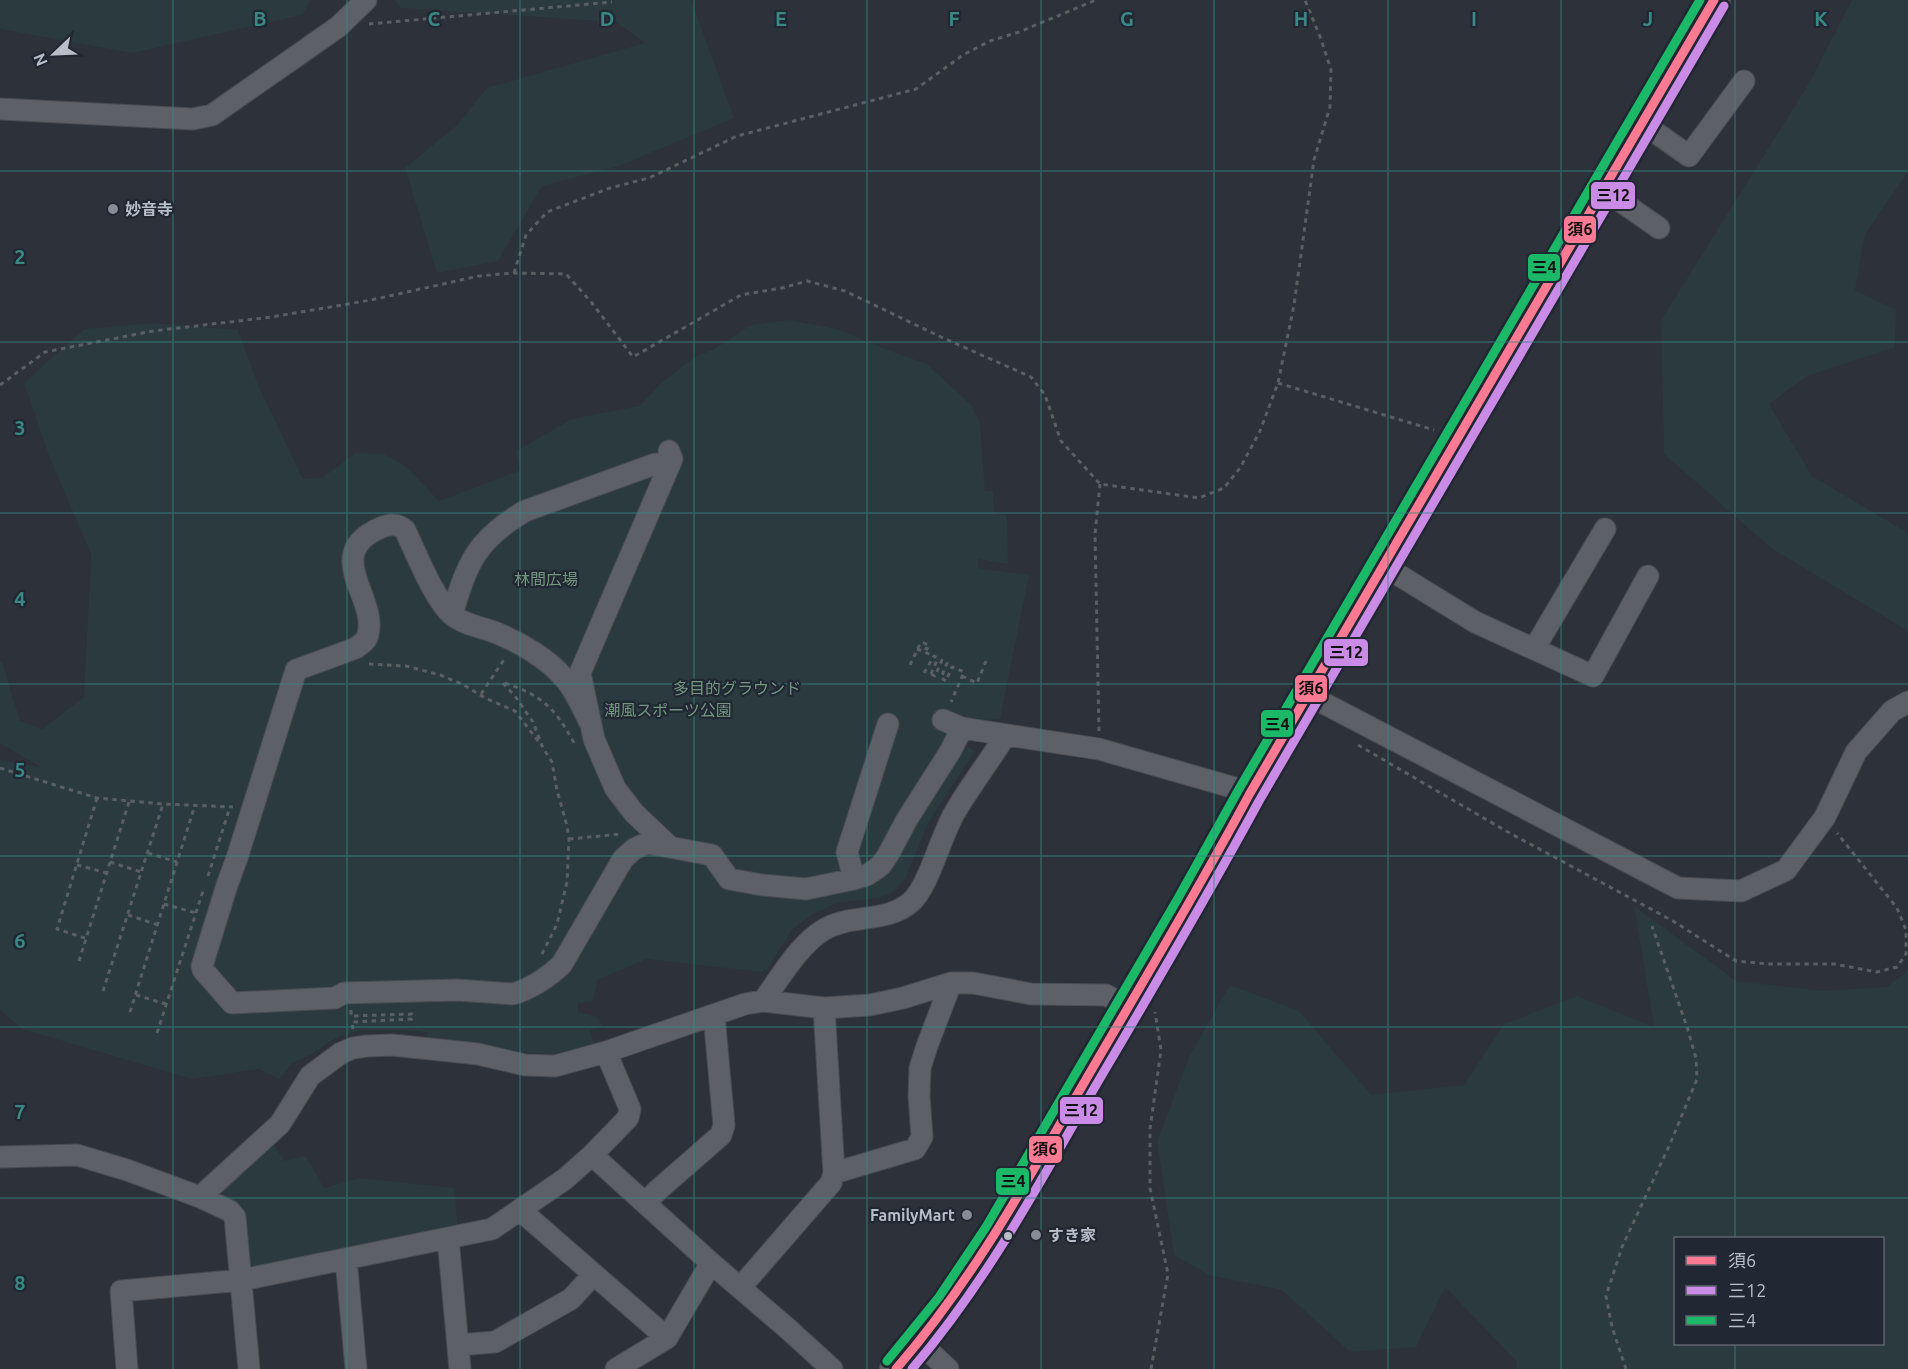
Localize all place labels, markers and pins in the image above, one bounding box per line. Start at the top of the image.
place label: 妙音寺 [125,200,173,218]
marker: 妙音寺 [106,202,120,216]
place label: FamilyMart [870,1206,955,1224]
marker: FamilyMart [960,1208,974,1222]
place label: すき家 [1048,1226,1096,1244]
marker: すき家 [1029,1228,1043,1242]
unlabelled marker [1002,1230,1014,1242]

